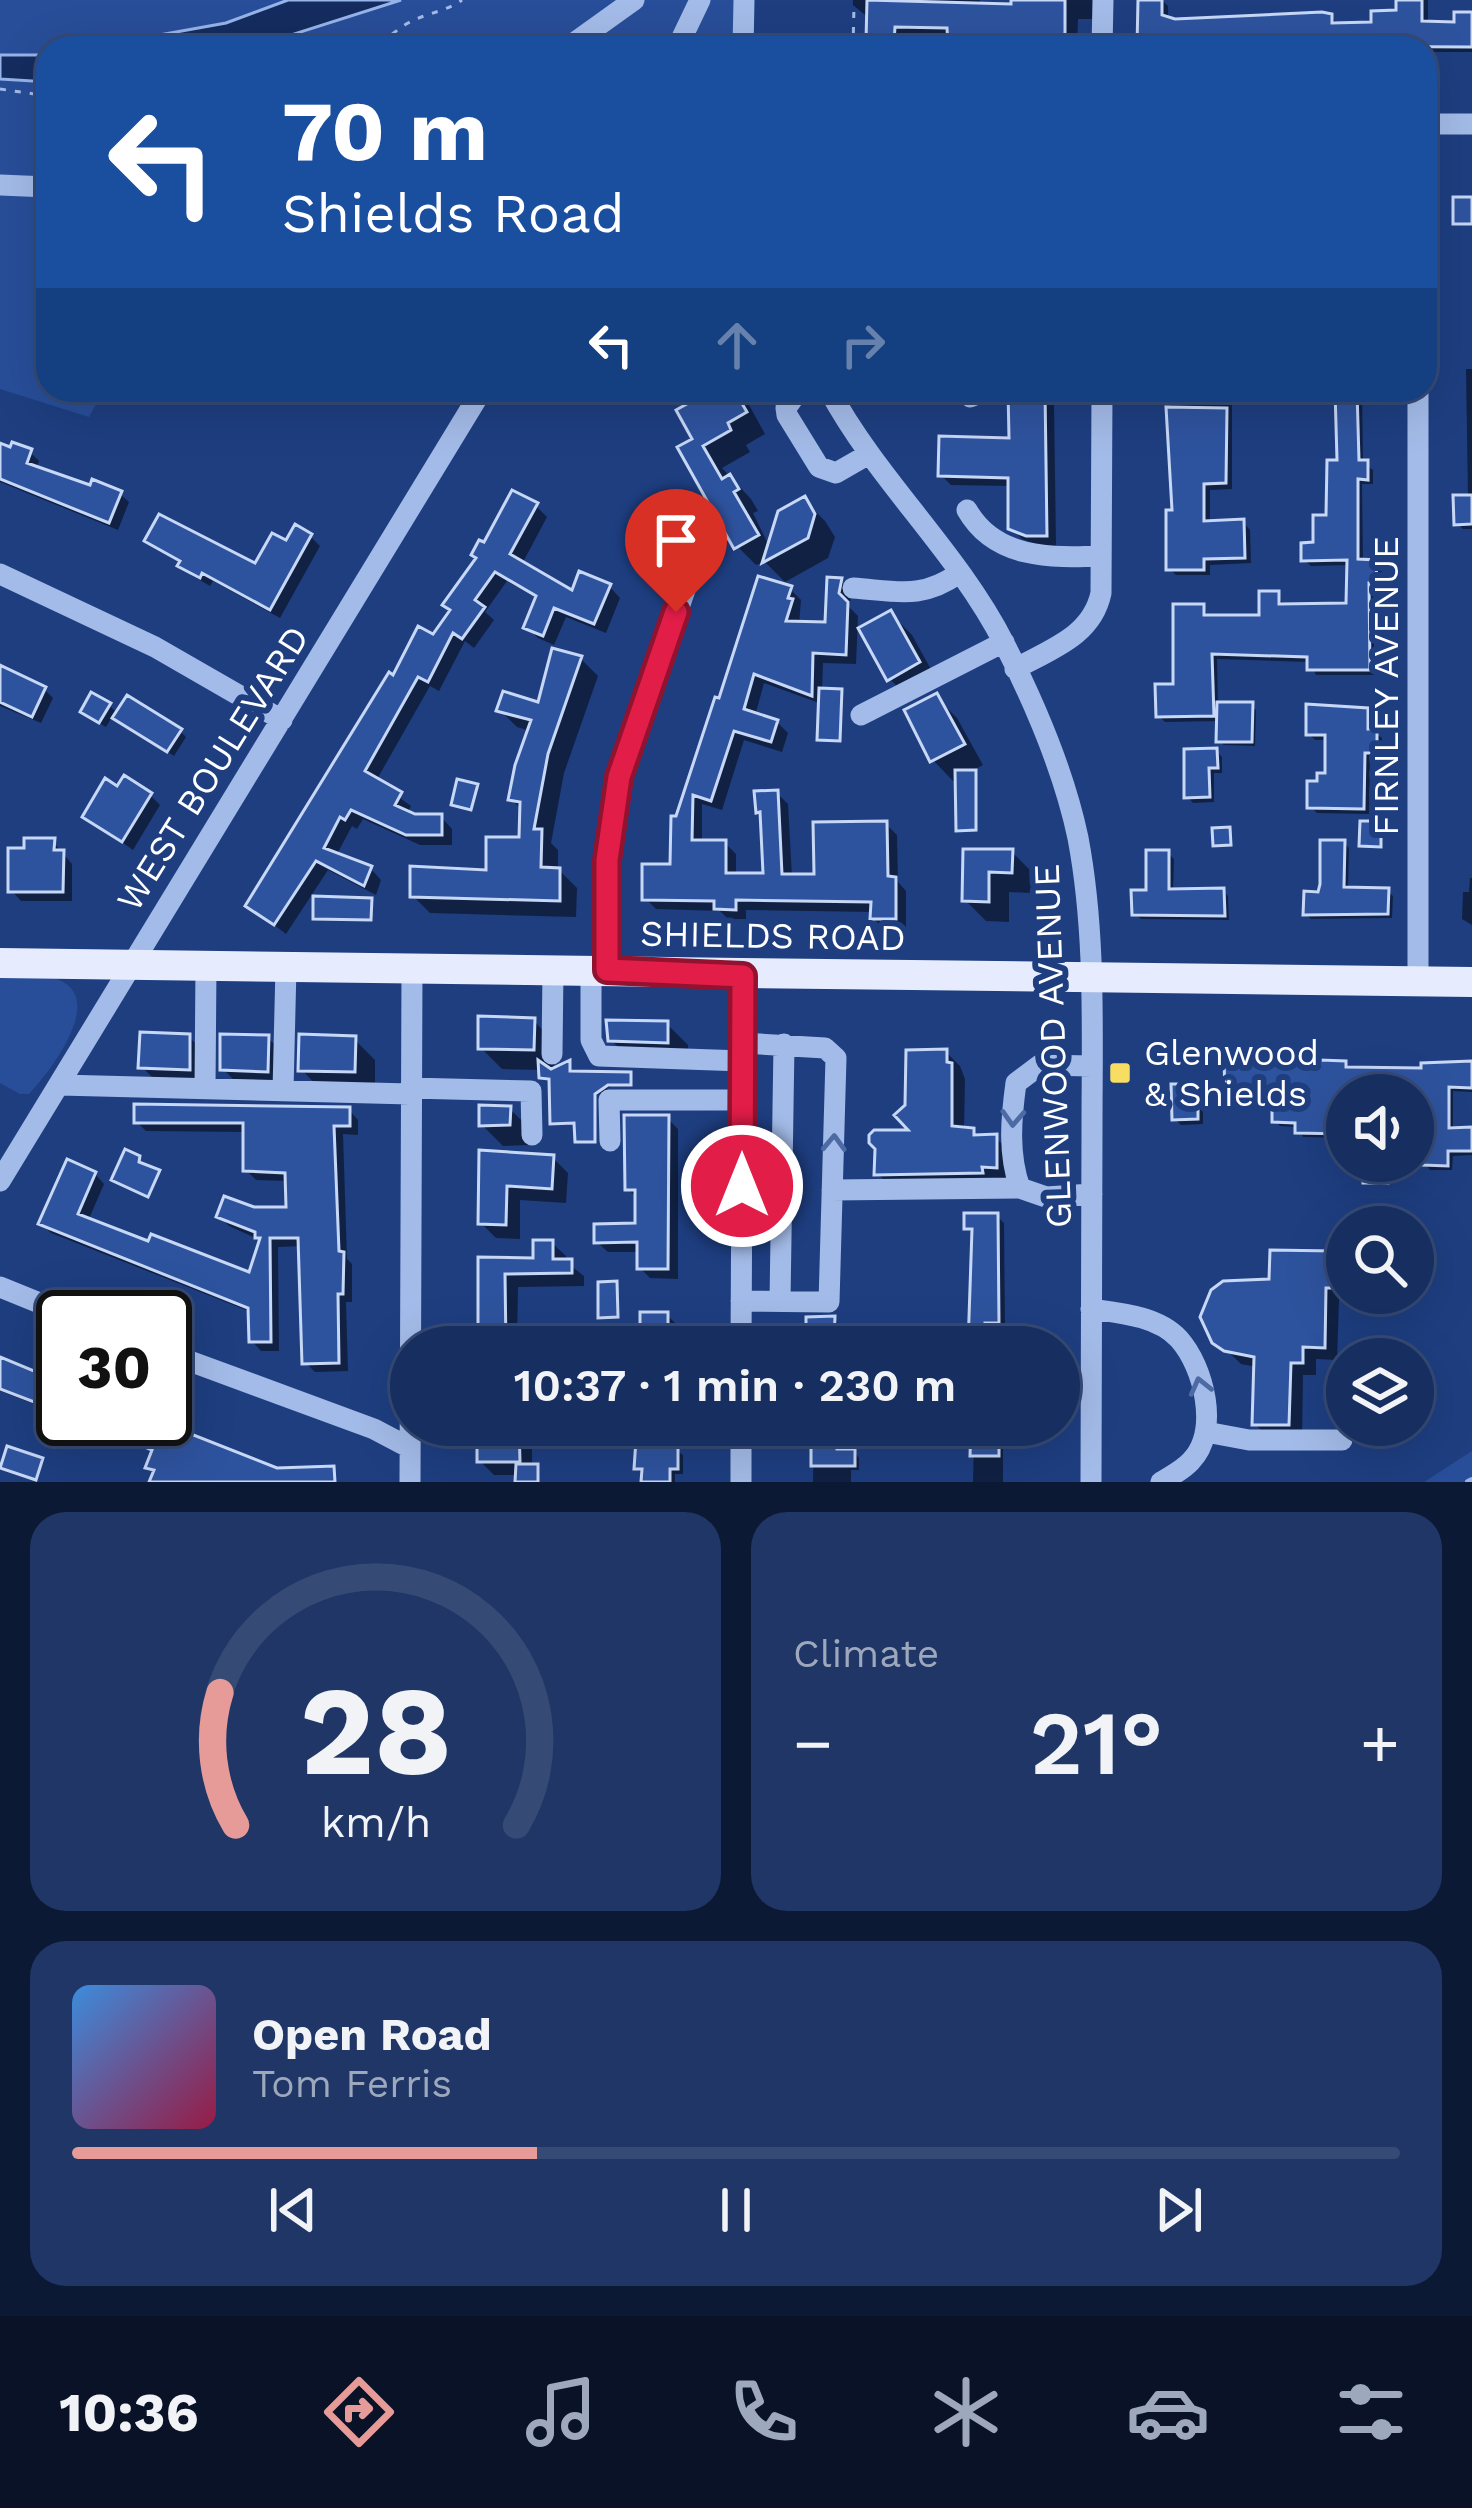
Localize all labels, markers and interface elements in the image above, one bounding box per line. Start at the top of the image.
text: 70 m [282,82,488,180]
icon: left [84,84,240,240]
text: Shields Road [282,182,625,245]
icon: left [578,312,644,378]
icon: ahead [704,312,770,378]
icon: right [830,312,896,378]
pin [625,489,727,612]
icon: arrive [643,507,709,573]
street label: FIRNLEY AVENUE [1365,536,1407,836]
street label: WEST BOULEVARD [108,618,318,919]
street label: GLENWOOD AVENUE [1026,863,1080,1229]
street label: SHIELDS ROAD [640,913,906,959]
place label: Glenwood & Shields [1144,1032,1319,1115]
marker: Glenwood & Shields [1107,1060,1133,1086]
map controls [1326,1074,1434,1446]
button: sound [1326,1074,1434,1182]
one-way arrow [1000,1109,1026,1128]
position arrow [679,1123,805,1249]
one-way arrow [820,1133,846,1152]
button: search [1326,1206,1434,1314]
speed limit sign: 30 [36,1290,192,1446]
button: layers [1326,1338,1434,1446]
text: 10:37 · 1 min · 230 m [514,1359,956,1412]
one-way arrow [1189,1376,1214,1397]
text: Climate [793,1631,939,1676]
text: 28 [299,1658,452,1804]
text: 21° [1029,1690,1164,1796]
text: − [793,1705,833,1782]
text: + [1360,1705,1400,1782]
text: km/h [320,1796,431,1846]
text: Open Road [252,2008,492,2061]
text: Tom Ferris [252,2061,452,2106]
icon: previous [260,2177,326,2243]
icon: pause [703,2177,769,2243]
icon: next [1146,2177,1212,2243]
icon: directions [317,2370,401,2454]
icon: music [519,2370,603,2454]
icon: phone [722,2370,806,2454]
icon: climate [924,2370,1008,2454]
icon: car [1126,2370,1210,2454]
icon: filters [1329,2370,1413,2454]
text: 10:36 [59,2381,199,2444]

